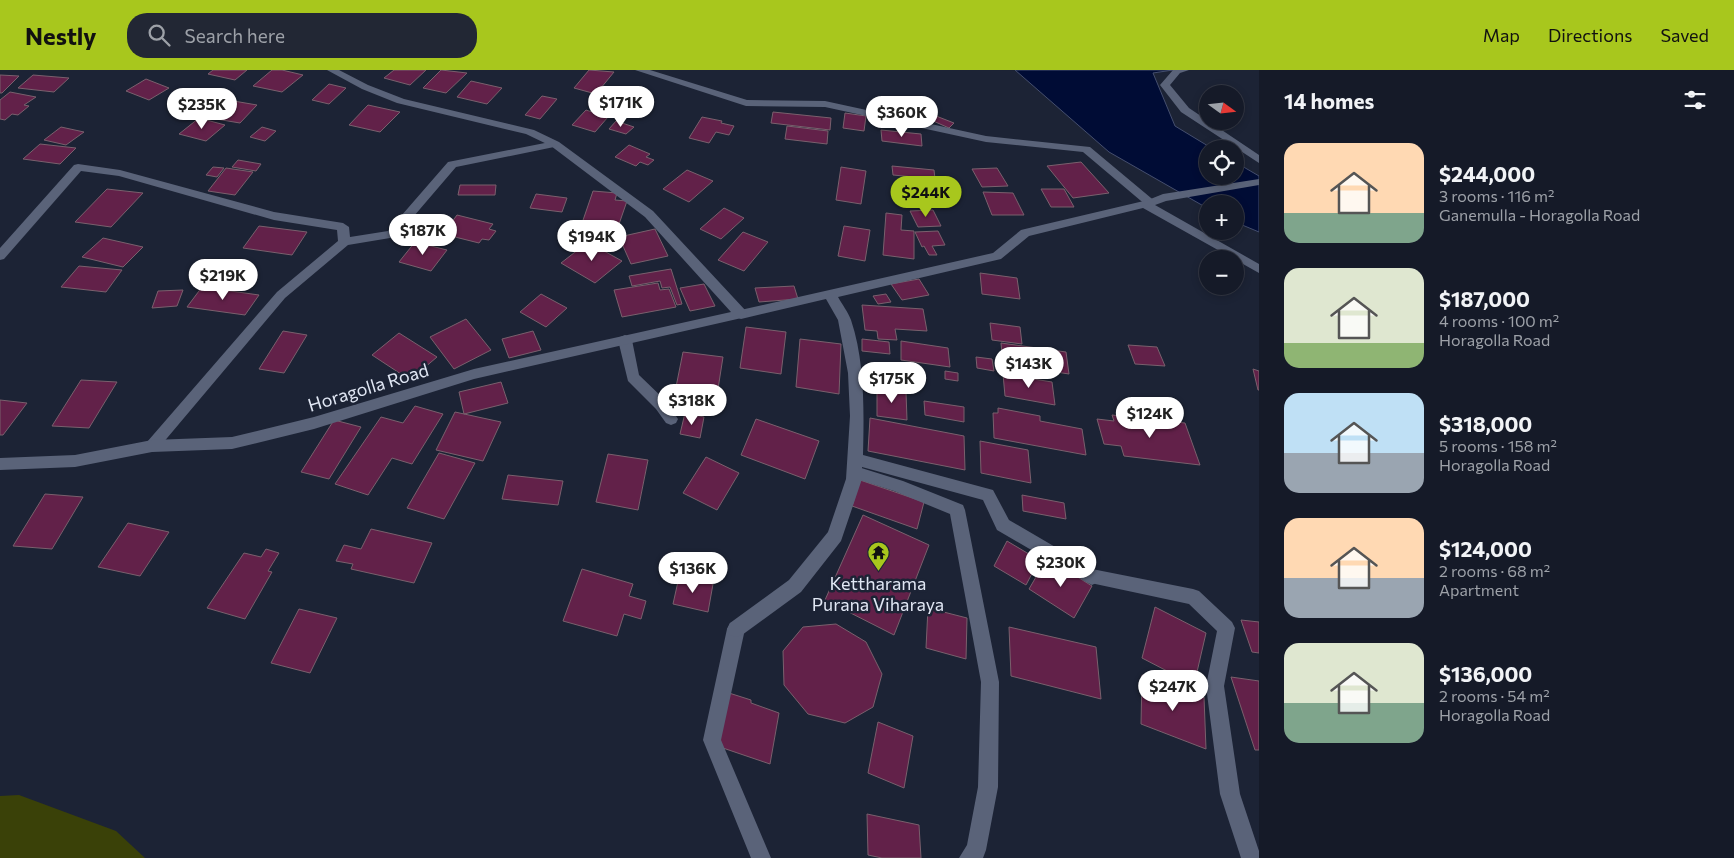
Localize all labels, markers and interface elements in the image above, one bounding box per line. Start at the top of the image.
search box [127,13,477,58]
text: Nestly [25,21,97,50]
icon: search [145,21,173,49]
text: Search here [185,24,285,47]
text: Map [1483,24,1520,46]
text: Directions [1548,24,1632,46]
text: Saved [1660,24,1709,46]
pin: $171K [586,85,656,128]
north arrow [1199,85,1244,130]
map controls [1199,85,1244,295]
icon: filters [1681,86,1709,114]
pin: $235K [167,88,237,130]
text: 14 homes [1284,88,1374,113]
text: $171K [599,92,643,111]
text: $235K [178,94,226,113]
pin: $360K [867,96,937,138]
text: $360K [877,102,927,121]
button: locate [1199,140,1244,185]
text: $244,000 [1439,161,1535,186]
icon: home [1324,163,1384,223]
pin: $244K [891,176,961,218]
text: $244K [902,182,950,201]
text: 3 rooms · 116 m² [1439,186,1554,205]
button: + [1199,195,1244,240]
text: Ganemulla - Horagolla Road [1439,205,1640,224]
pin: $187K [388,214,458,256]
text: $187K [400,220,446,239]
pin: $194K [557,220,627,262]
text: $194K [568,226,616,245]
button: − [1199,250,1244,295]
pin: $219K [188,258,258,301]
text: $219K [200,265,246,284]
text: $187,000 [1439,286,1530,311]
icon: home [1324,288,1384,348]
text: 4 rooms · 100 m² [1439,311,1559,330]
text: Horagolla Road [1439,330,1550,349]
pin: $143K [994,346,1064,389]
text: $143K [1006,353,1052,372]
street label: Horagolla Road [305,358,431,416]
pin: $175K [857,362,927,404]
text: $175K [869,368,915,387]
pin: $318K [657,384,727,426]
text: $318K [669,390,715,409]
pin: $124K [1115,396,1185,439]
text: $124K [1127,403,1173,422]
text: $318,000 [1439,411,1532,436]
icon: home [1324,413,1384,473]
text: 5 rooms · 158 m² [1439,436,1557,455]
text: Horagolla Road [1439,455,1550,474]
text: $124,000 [1439,536,1532,561]
icon: home [1324,538,1384,598]
temple icon: Kettharama Purana Viharaya [866,541,890,572]
pin: $230K [1026,546,1096,588]
pin: $136K [658,552,728,594]
text: $230K [1036,552,1086,571]
text: $136K [670,558,716,577]
text: 2 rooms · 68 m² [1439,561,1550,580]
place label: Kettharama Purana Viharaya [812,572,944,615]
text: Apartment [1439,580,1519,599]
text: $136,000 [1439,661,1532,686]
icon: home [1324,663,1384,723]
pin: $247K [1138,670,1208,712]
text: $247K [1149,676,1197,695]
text: 2 rooms · 54 m² [1439,686,1550,705]
text: Horagolla Road [1439,705,1550,724]

